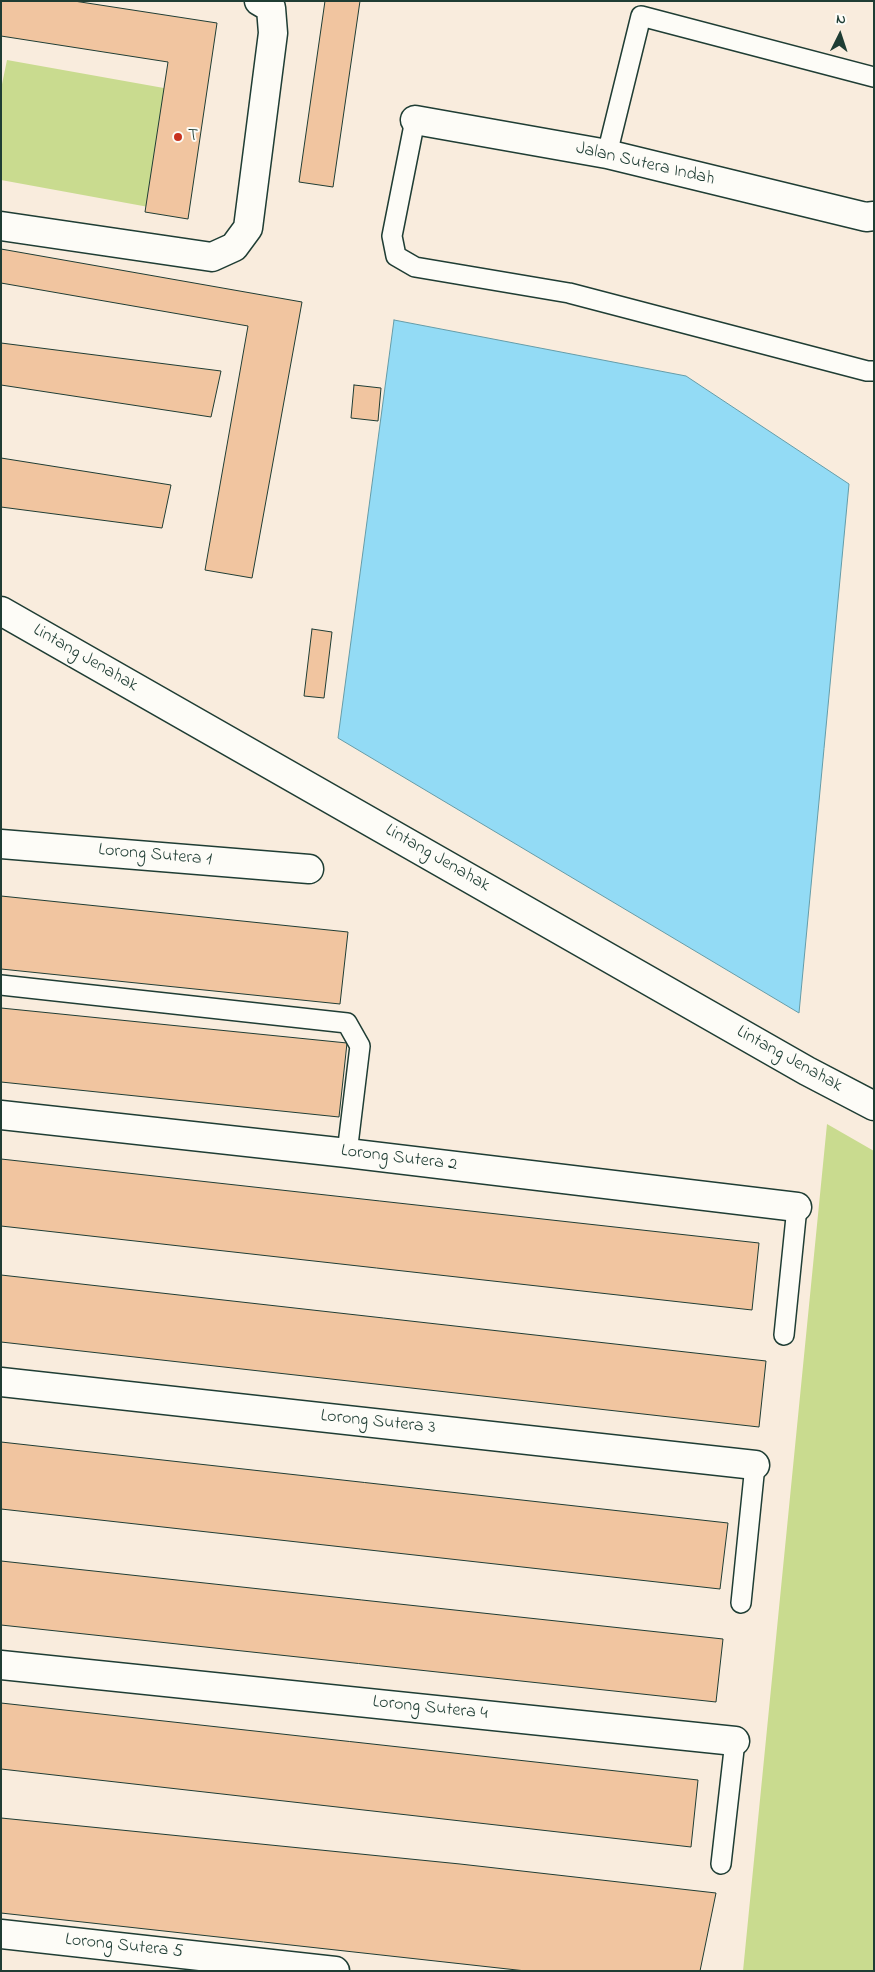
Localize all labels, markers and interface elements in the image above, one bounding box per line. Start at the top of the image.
text: N [836,9,847,30]
north arrow [815,10,865,60]
place label: T [188,126,198,148]
marker: T [172,131,184,143]
street label: Jalan Sutera Indah [573,139,717,191]
street label: Lintang Jenahak [29,620,141,698]
street label: Lintang Jenahak [381,820,493,898]
street label: Lorong Sutera 1 [97,840,213,872]
street label: Lintang Jenahak [732,1022,846,1098]
street label: Lorong Sutera 2 [340,1141,458,1177]
street label: Lorong Sutera 3 [319,1406,437,1440]
street label: Lorong Sutera 4 [371,1692,489,1726]
street label: Lorong Sutera 5 [64,1930,184,1964]

